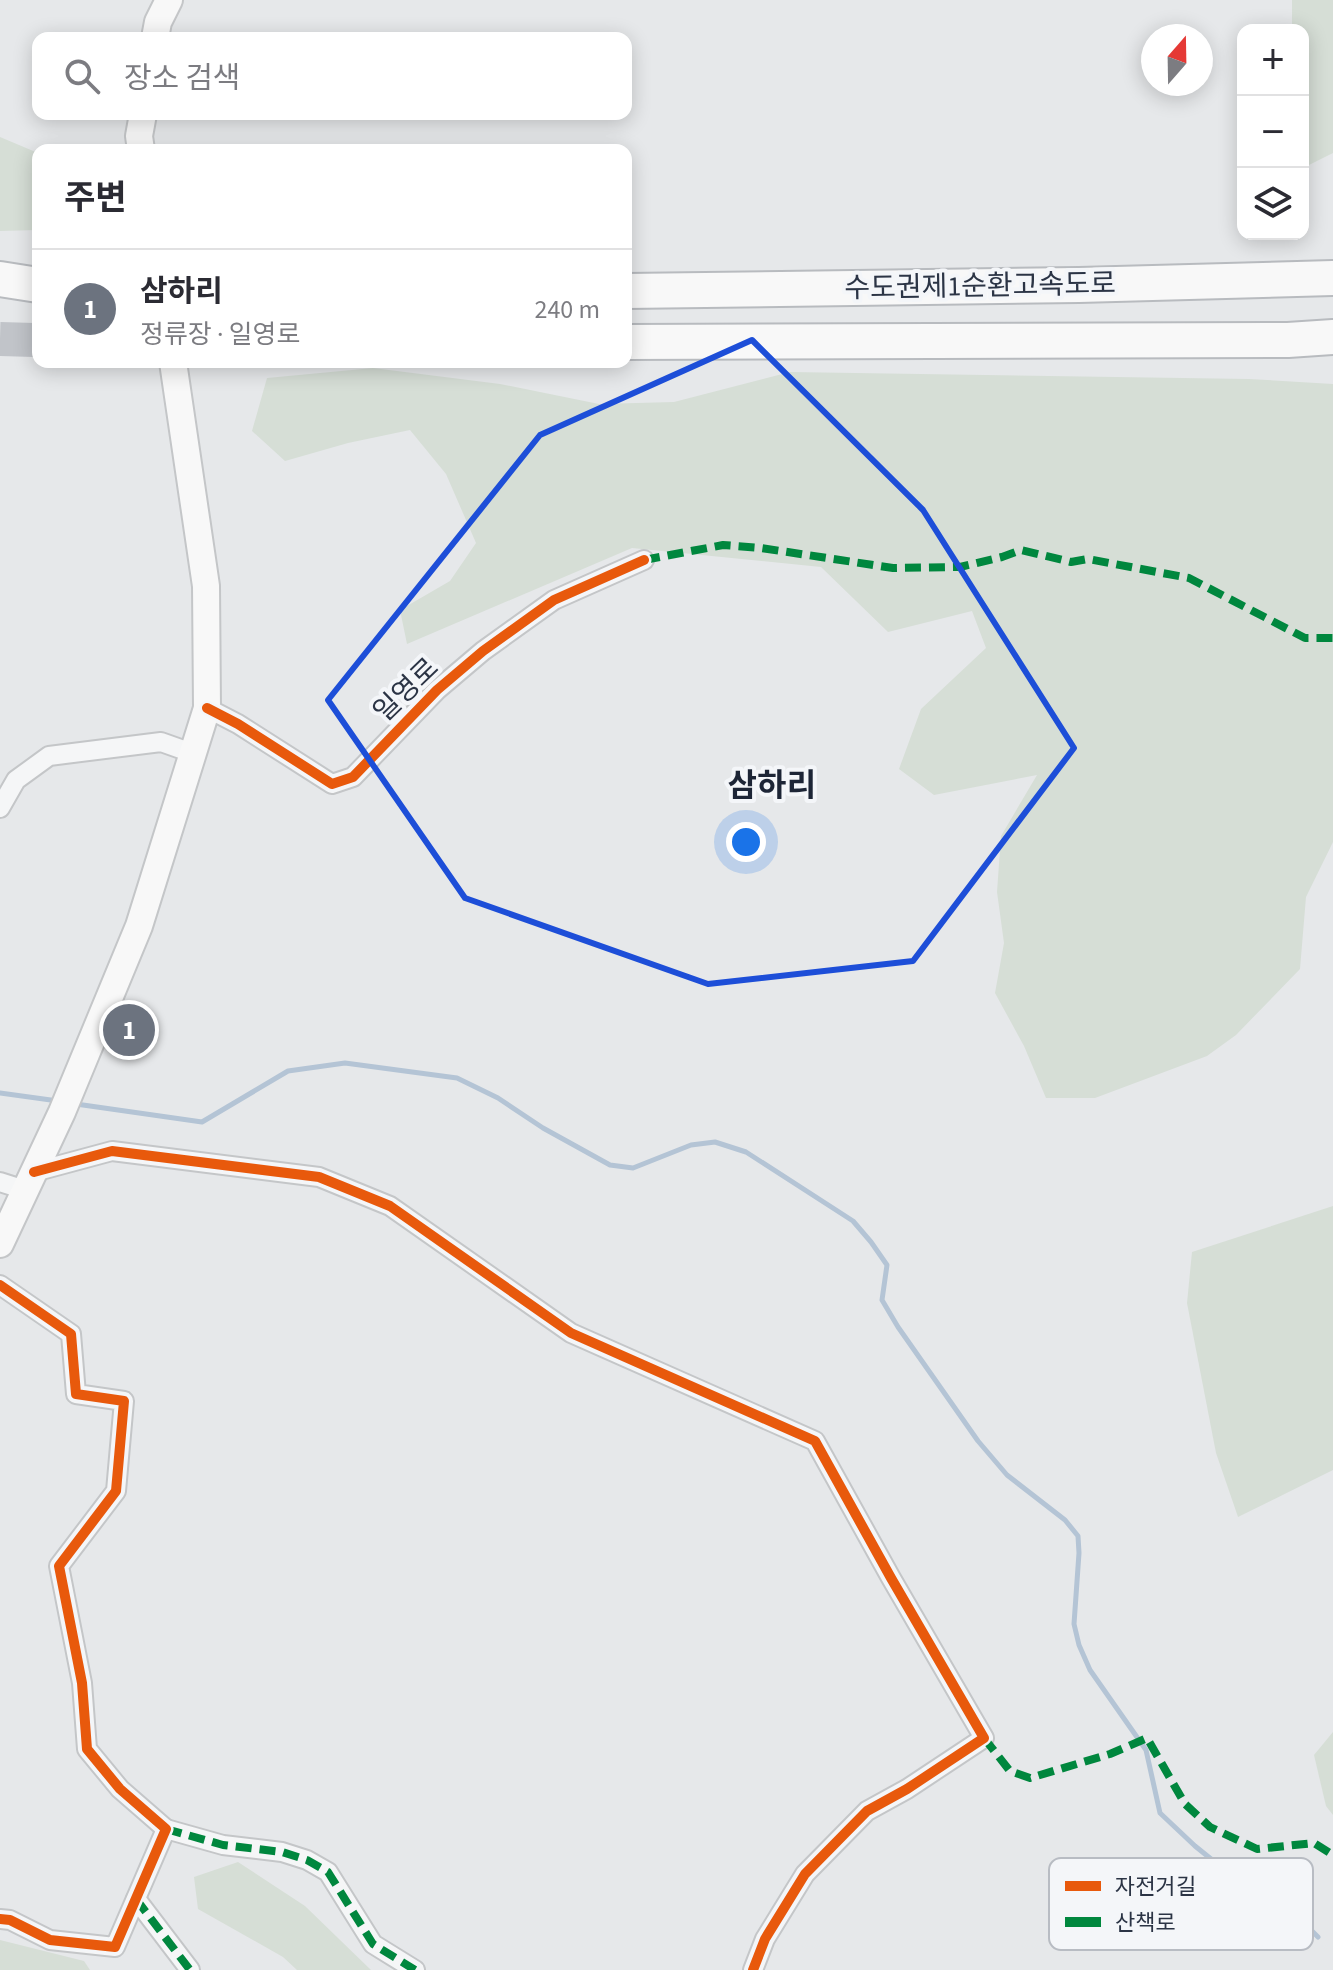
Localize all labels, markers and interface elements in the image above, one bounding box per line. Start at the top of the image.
north arrow [1141,24,1213,96]
map controls [1237,24,1309,240]
button: + [1237,24,1309,96]
search box [32,32,632,120]
icon: search [60,54,104,98]
text: 장소 검색 [124,57,240,100]
button: − [1237,96,1309,168]
button: layers [1237,168,1309,240]
text: 주변 [64,174,127,223]
street label: 수도권제1순환고속도로 [844,264,1116,308]
text: 삼하리 [140,270,223,313]
text: 1 [83,291,97,328]
text: 240 m [534,291,600,328]
text: 정류장 · 일영로 [140,316,300,353]
street label: 일영로 [364,649,448,731]
district label: 삼하리 [728,763,816,809]
your location [726,822,766,862]
pin: 1 [103,1000,155,1060]
legend [1049,1858,1313,1950]
text: 자전거길 [1115,1871,1196,1903]
text: 산책로 [1115,1907,1176,1939]

